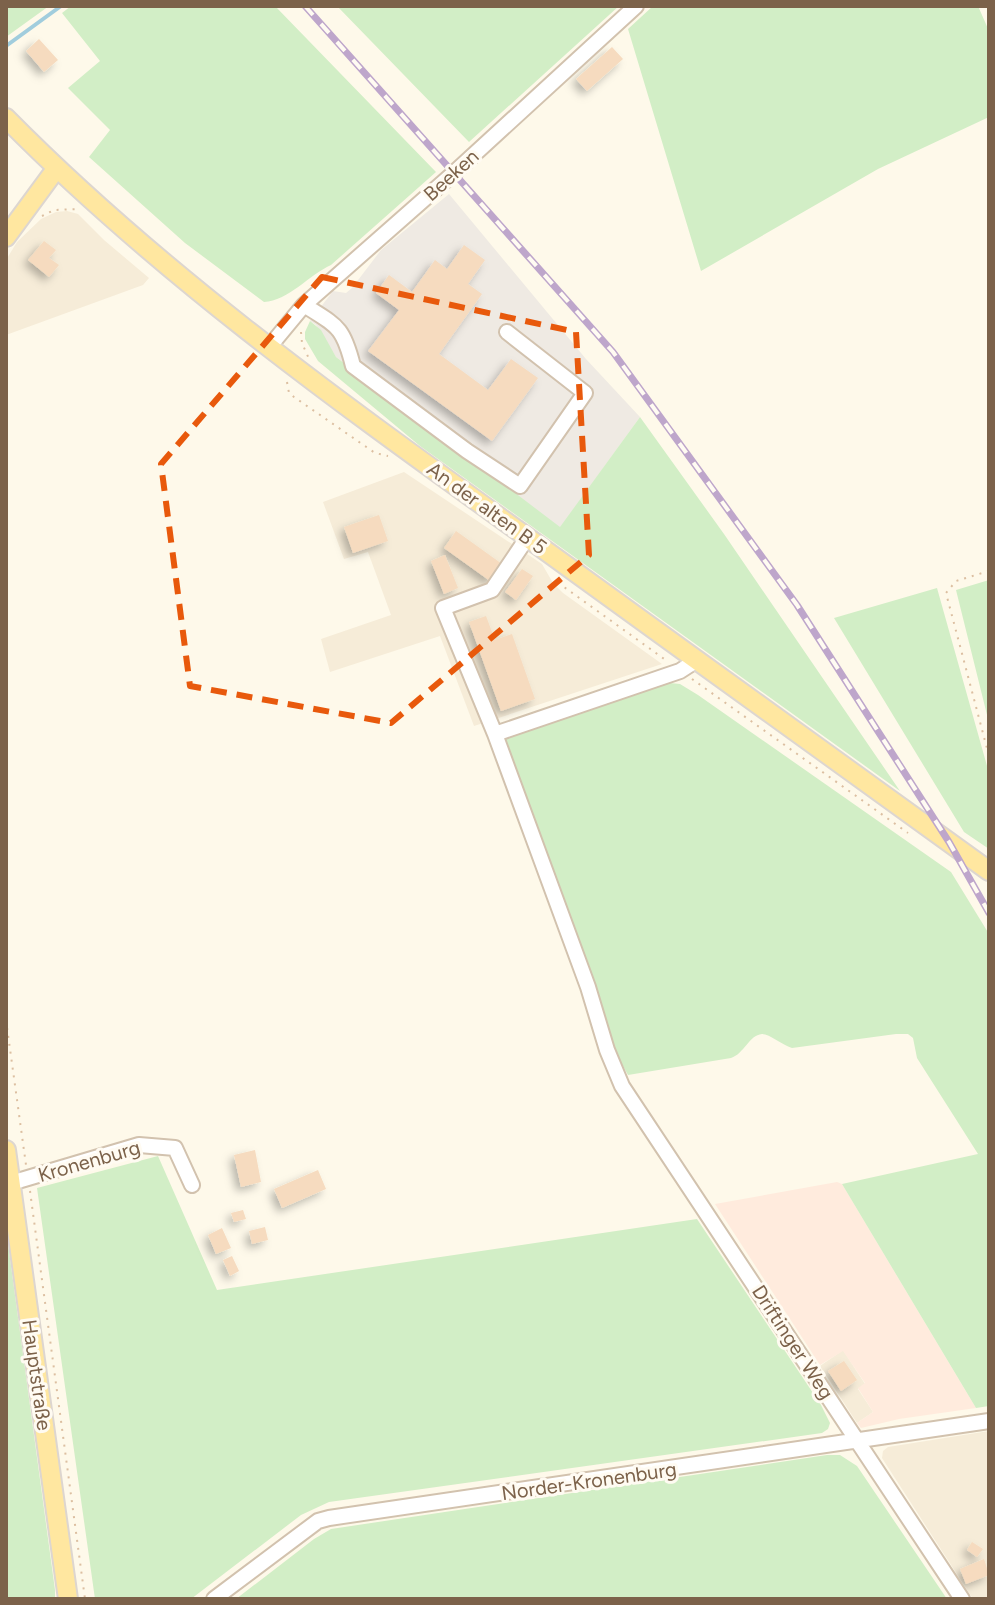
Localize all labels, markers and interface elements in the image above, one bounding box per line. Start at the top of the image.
street label: Beeken [419,144,483,206]
street label: An der alten B 5 [423,457,551,559]
street label: Kronenburg [35,1135,143,1187]
street label: Driftinger Weg [747,1280,839,1404]
street label: Hauptstraße [17,1318,57,1432]
street label: Norder-Kronenburg [500,1457,678,1505]

